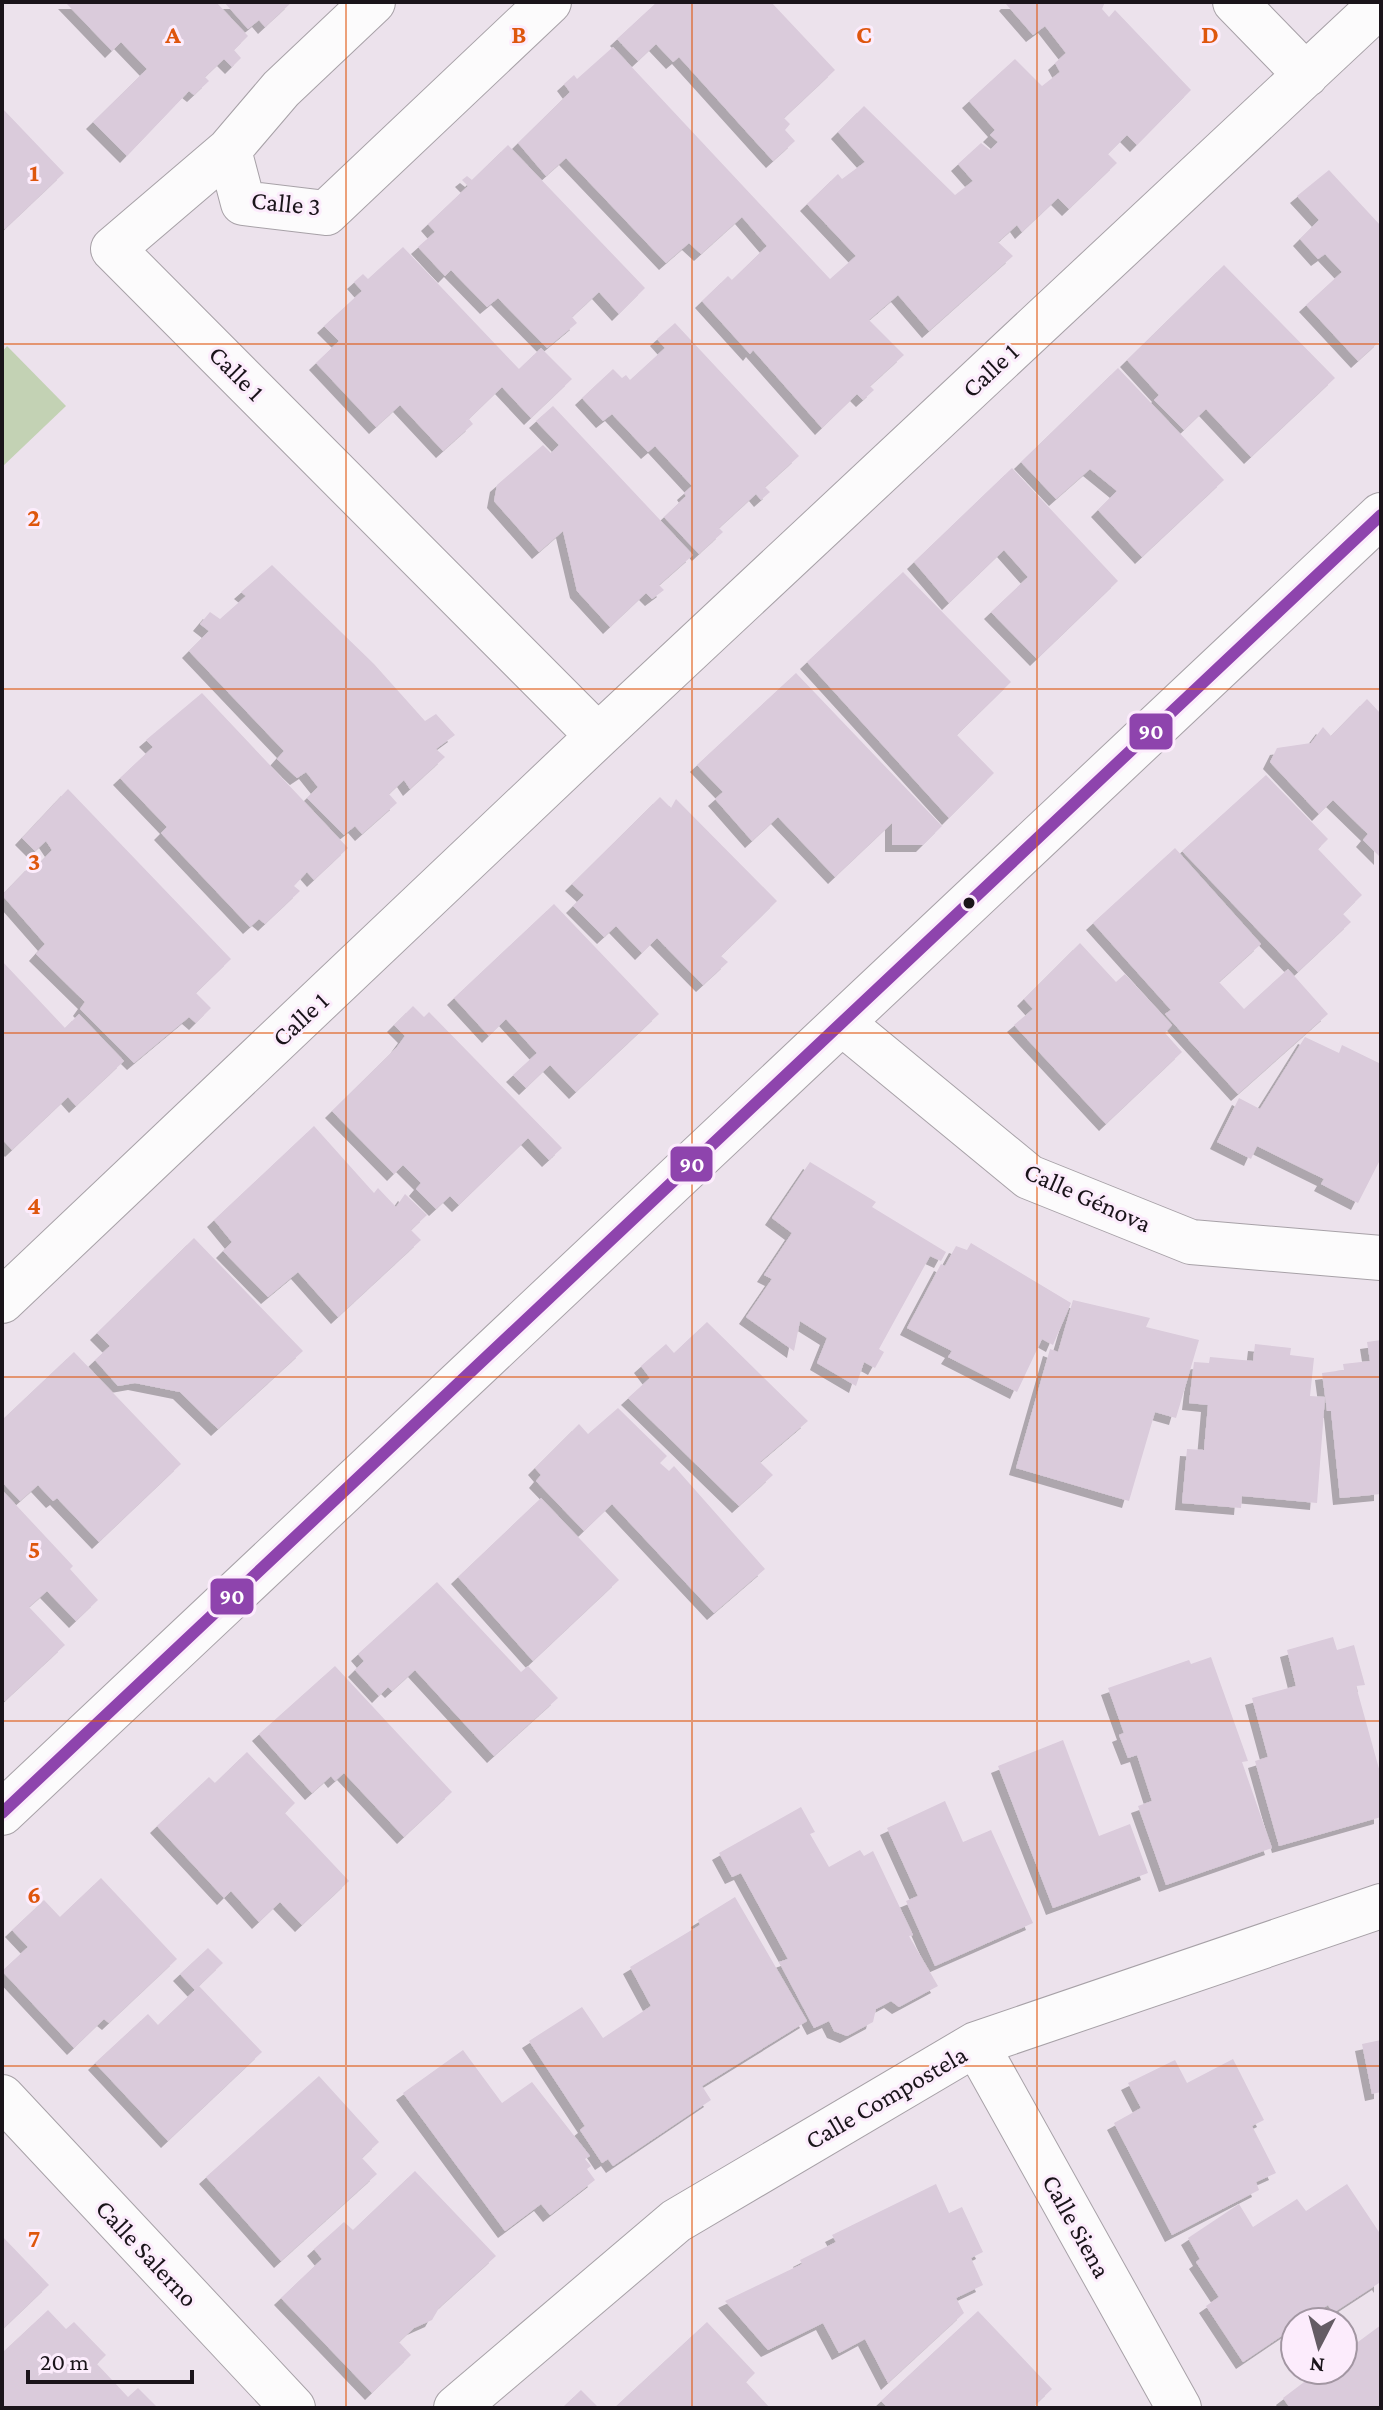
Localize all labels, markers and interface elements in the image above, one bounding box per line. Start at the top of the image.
text: A [164,20,181,49]
text: B [511,20,527,49]
text: C [856,20,872,49]
text: D [1201,20,1219,49]
text: 1 [29,158,39,187]
street label: Calle 3 [250,185,322,222]
street label: Calle 1 [956,337,1024,403]
street label: Calle 1 [203,340,270,407]
text: 2 [27,503,41,532]
line badge: 90 [1128,712,1174,751]
text: 90 [1138,719,1164,744]
text: 3 [28,847,40,876]
unlabelled marker [961,895,977,911]
street label: Calle 1 [266,986,334,1052]
line badge: 90 [669,1145,714,1183]
text: 90 [679,1152,705,1177]
street label: Calle Génova [1020,1157,1156,1238]
text: 4 [27,1191,41,1220]
text: 5 [28,1535,40,1564]
line badge: 90 [209,1577,255,1616]
text: 90 [219,1584,245,1609]
text: 6 [27,1880,41,1909]
street label: Calle Compostela [800,2039,972,2155]
street label: Calle Siena [1036,2170,1117,2283]
street label: Calle Salerno [90,2194,204,2313]
text: 7 [28,2224,40,2253]
north arrow [1279,2306,1359,2386]
scale bar [28,2334,192,2384]
text: 20 m [40,2348,89,2375]
text: N [1308,2352,1326,2379]

